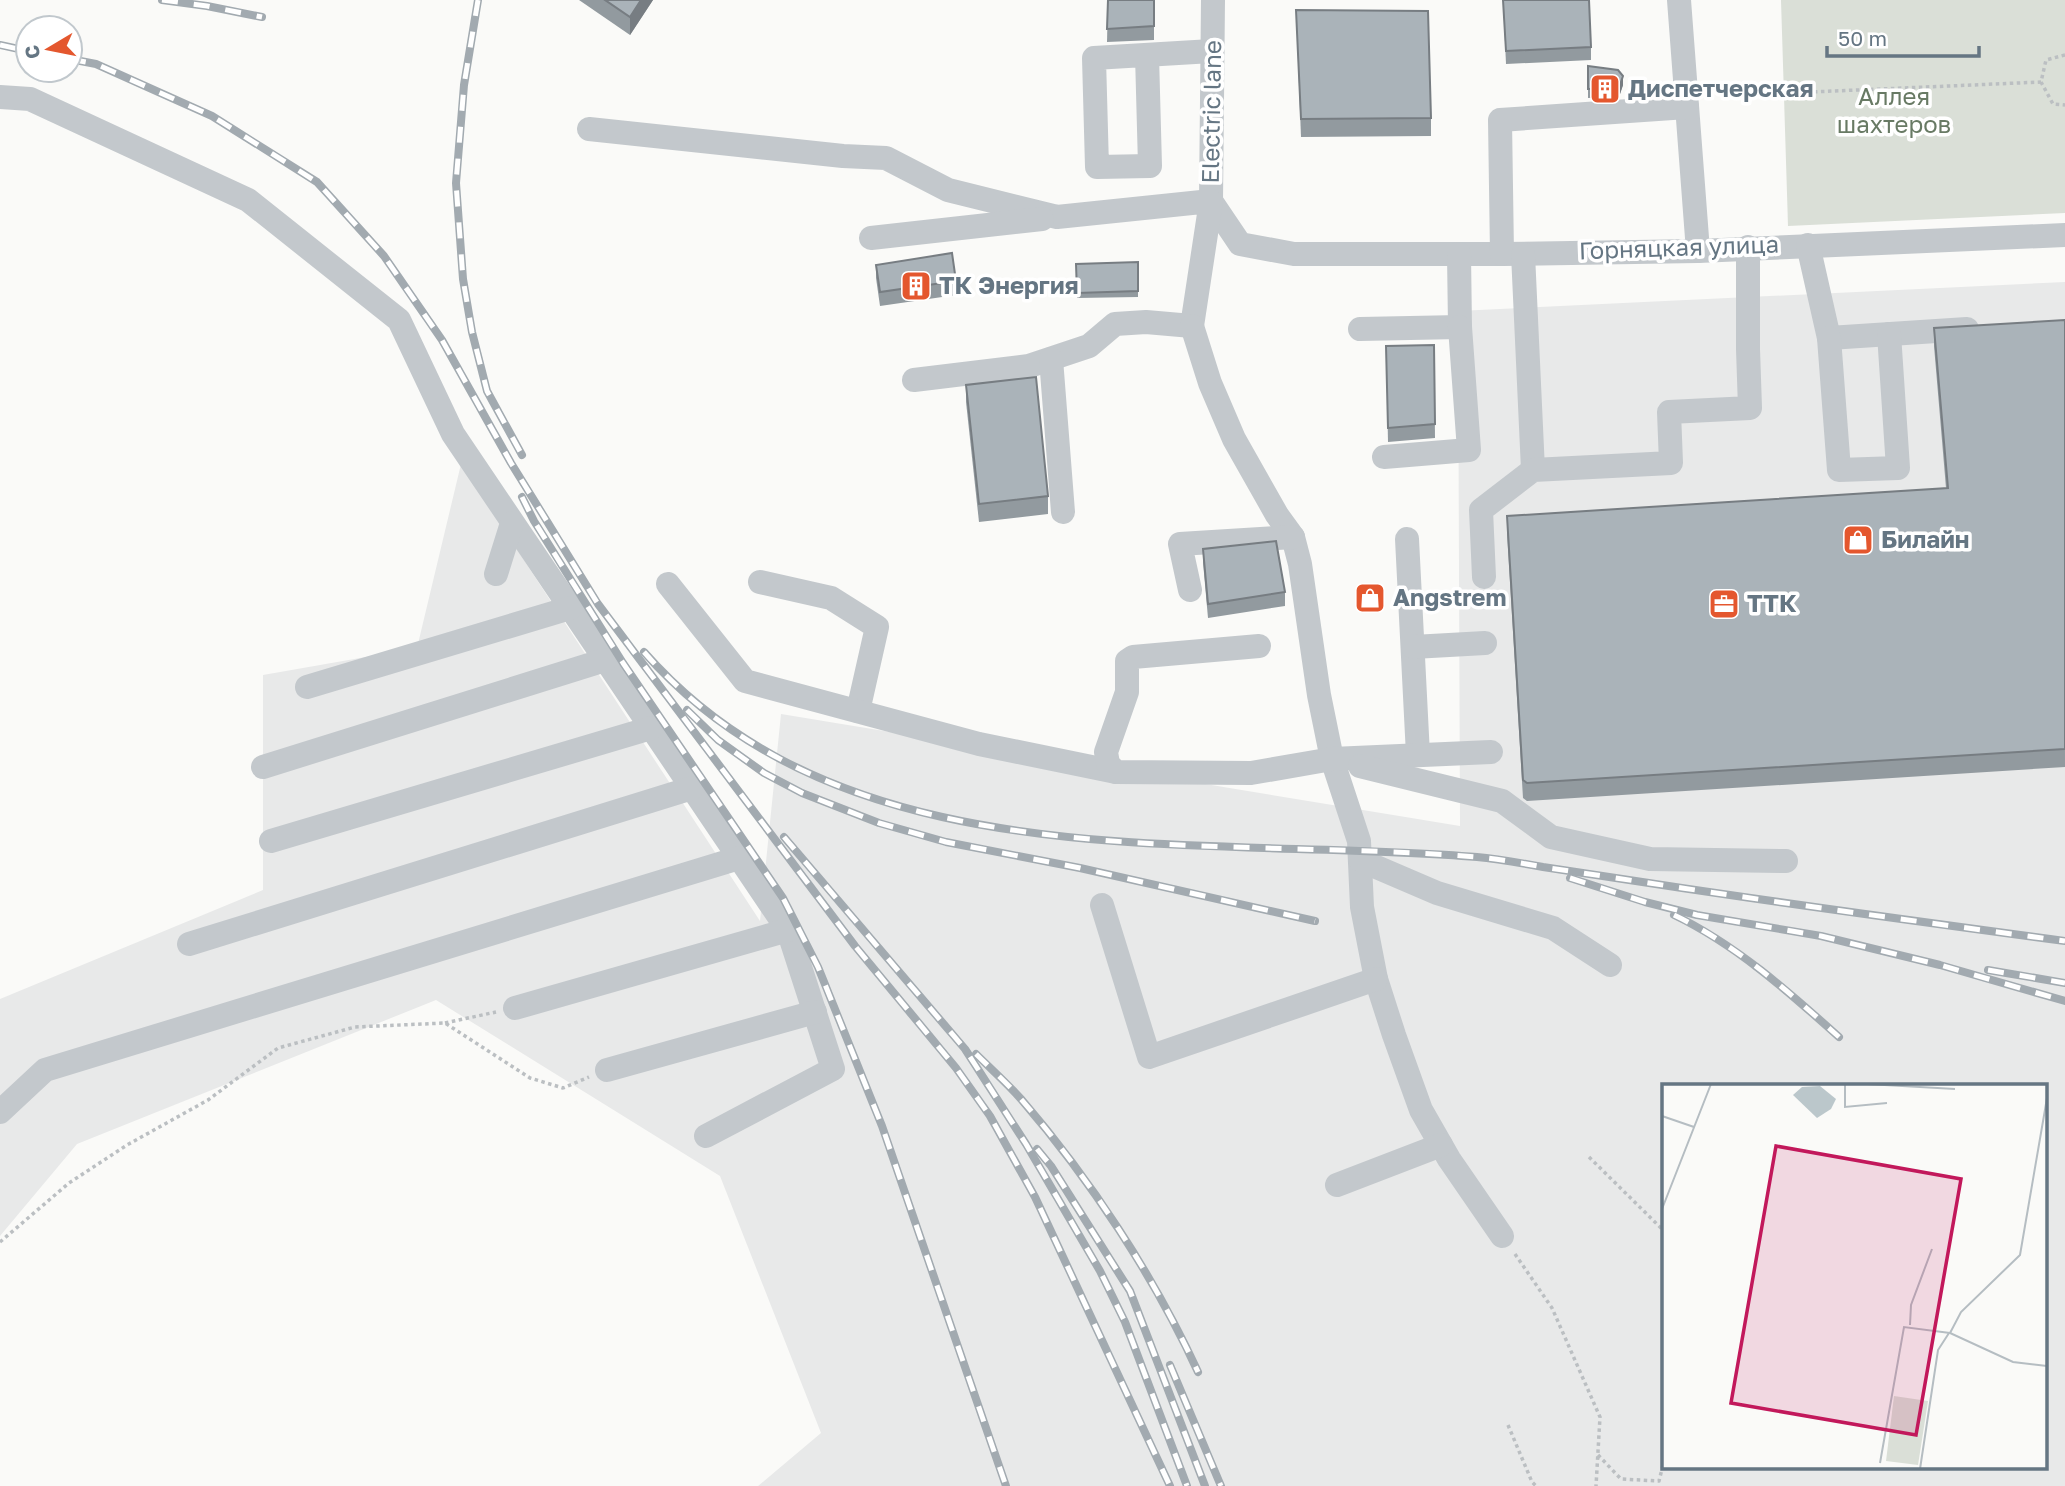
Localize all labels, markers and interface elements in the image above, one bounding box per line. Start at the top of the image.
north arrow [14,14,84,84]
scale bar [1827,14,1979,58]
text: 50 m [1838,25,1887,51]
street label: Electric lane [1195,40,1226,184]
text: С [19,43,44,61]
building icon: Диспетчерская [1588,72,1622,106]
place label: Диспетчерская [1628,73,1813,102]
park label: Аллея шахтеров [1837,81,1951,138]
street label: Горняцкая улица [1578,229,1780,264]
building icon: ТК Энергия [899,269,933,303]
place label: ТК Энергия [939,270,1079,299]
shop icon: Билайн [1841,523,1875,557]
place label: Билайн [1881,524,1969,553]
shop icon: Angstrem [1353,581,1387,615]
place label: Angstrem [1393,582,1506,611]
office icon: ТТК [1707,587,1741,621]
place label: ТТК [1747,588,1797,617]
inset map [1662,1084,2048,1468]

